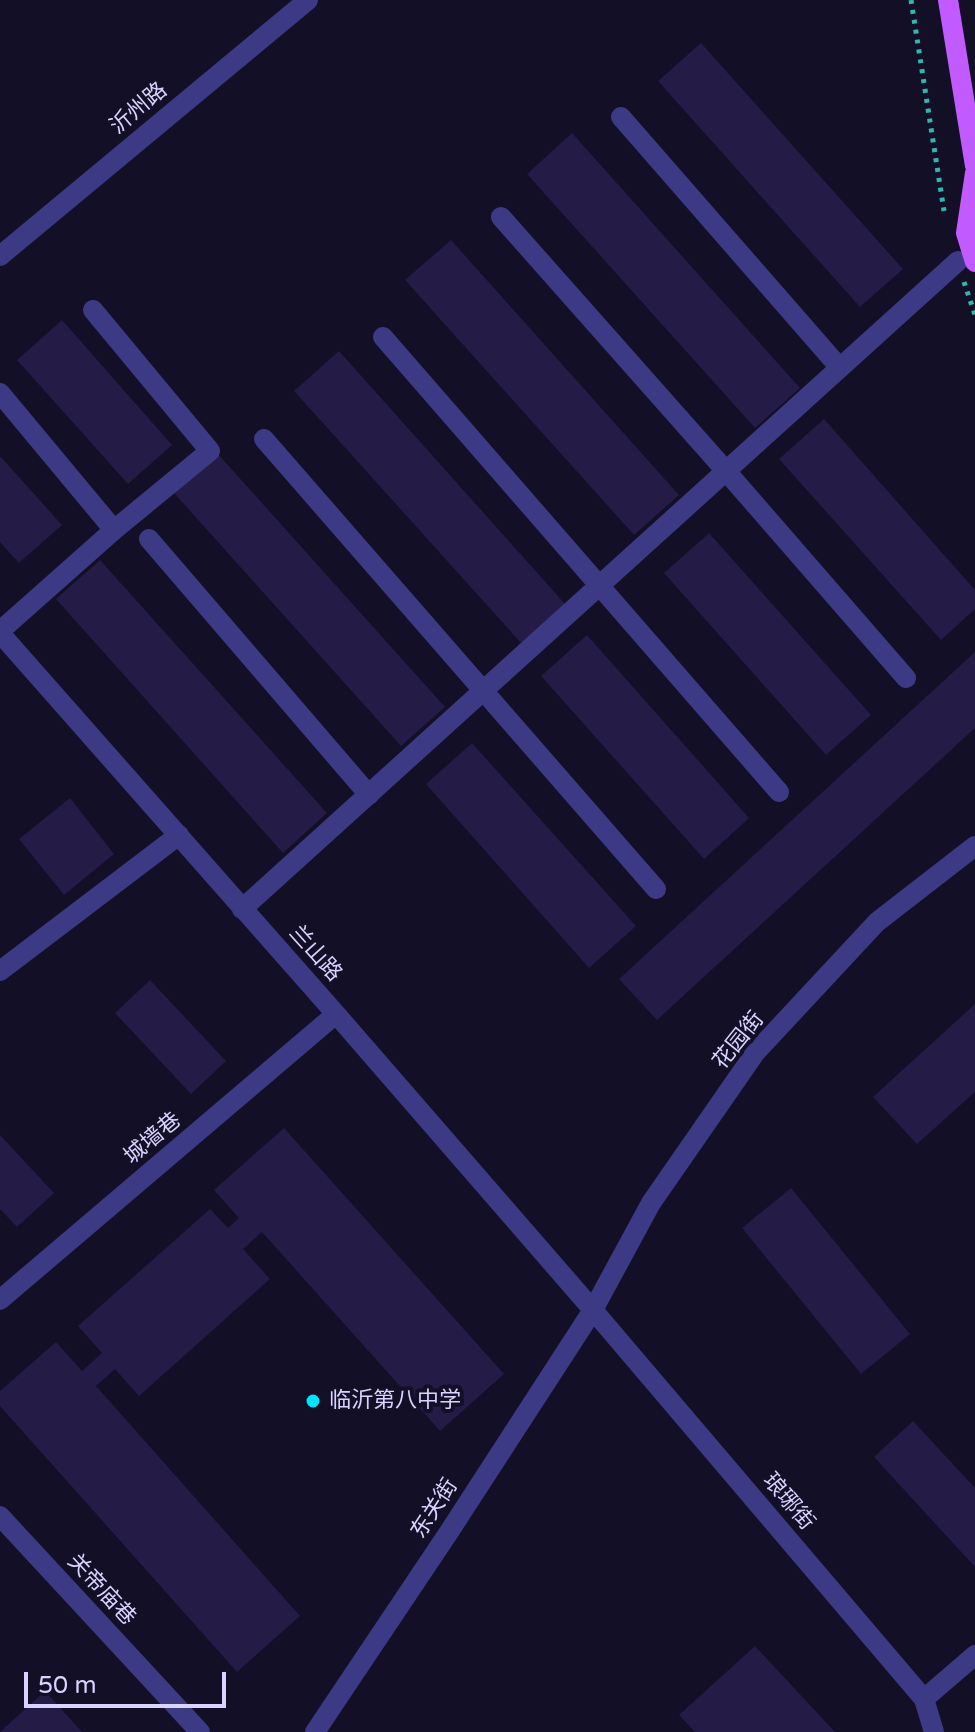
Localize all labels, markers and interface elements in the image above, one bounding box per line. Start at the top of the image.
street label: 沂州路 [105,78,173,140]
street label: 兰山路 [283,921,347,987]
street label: 花园街 [708,1007,770,1075]
street label: 城墙巷 [119,1108,187,1170]
place label: 临沂第八中学 [329,1388,461,1414]
marker: 临沂第八中学 [304,1392,322,1410]
street label: 琅琊街 [757,1468,819,1536]
street label: 东关街 [406,1474,464,1544]
street label: 关帝庙巷 [61,1549,141,1631]
scale bar [28,1656,230,1706]
text: 50 m [38,1671,96,1700]

